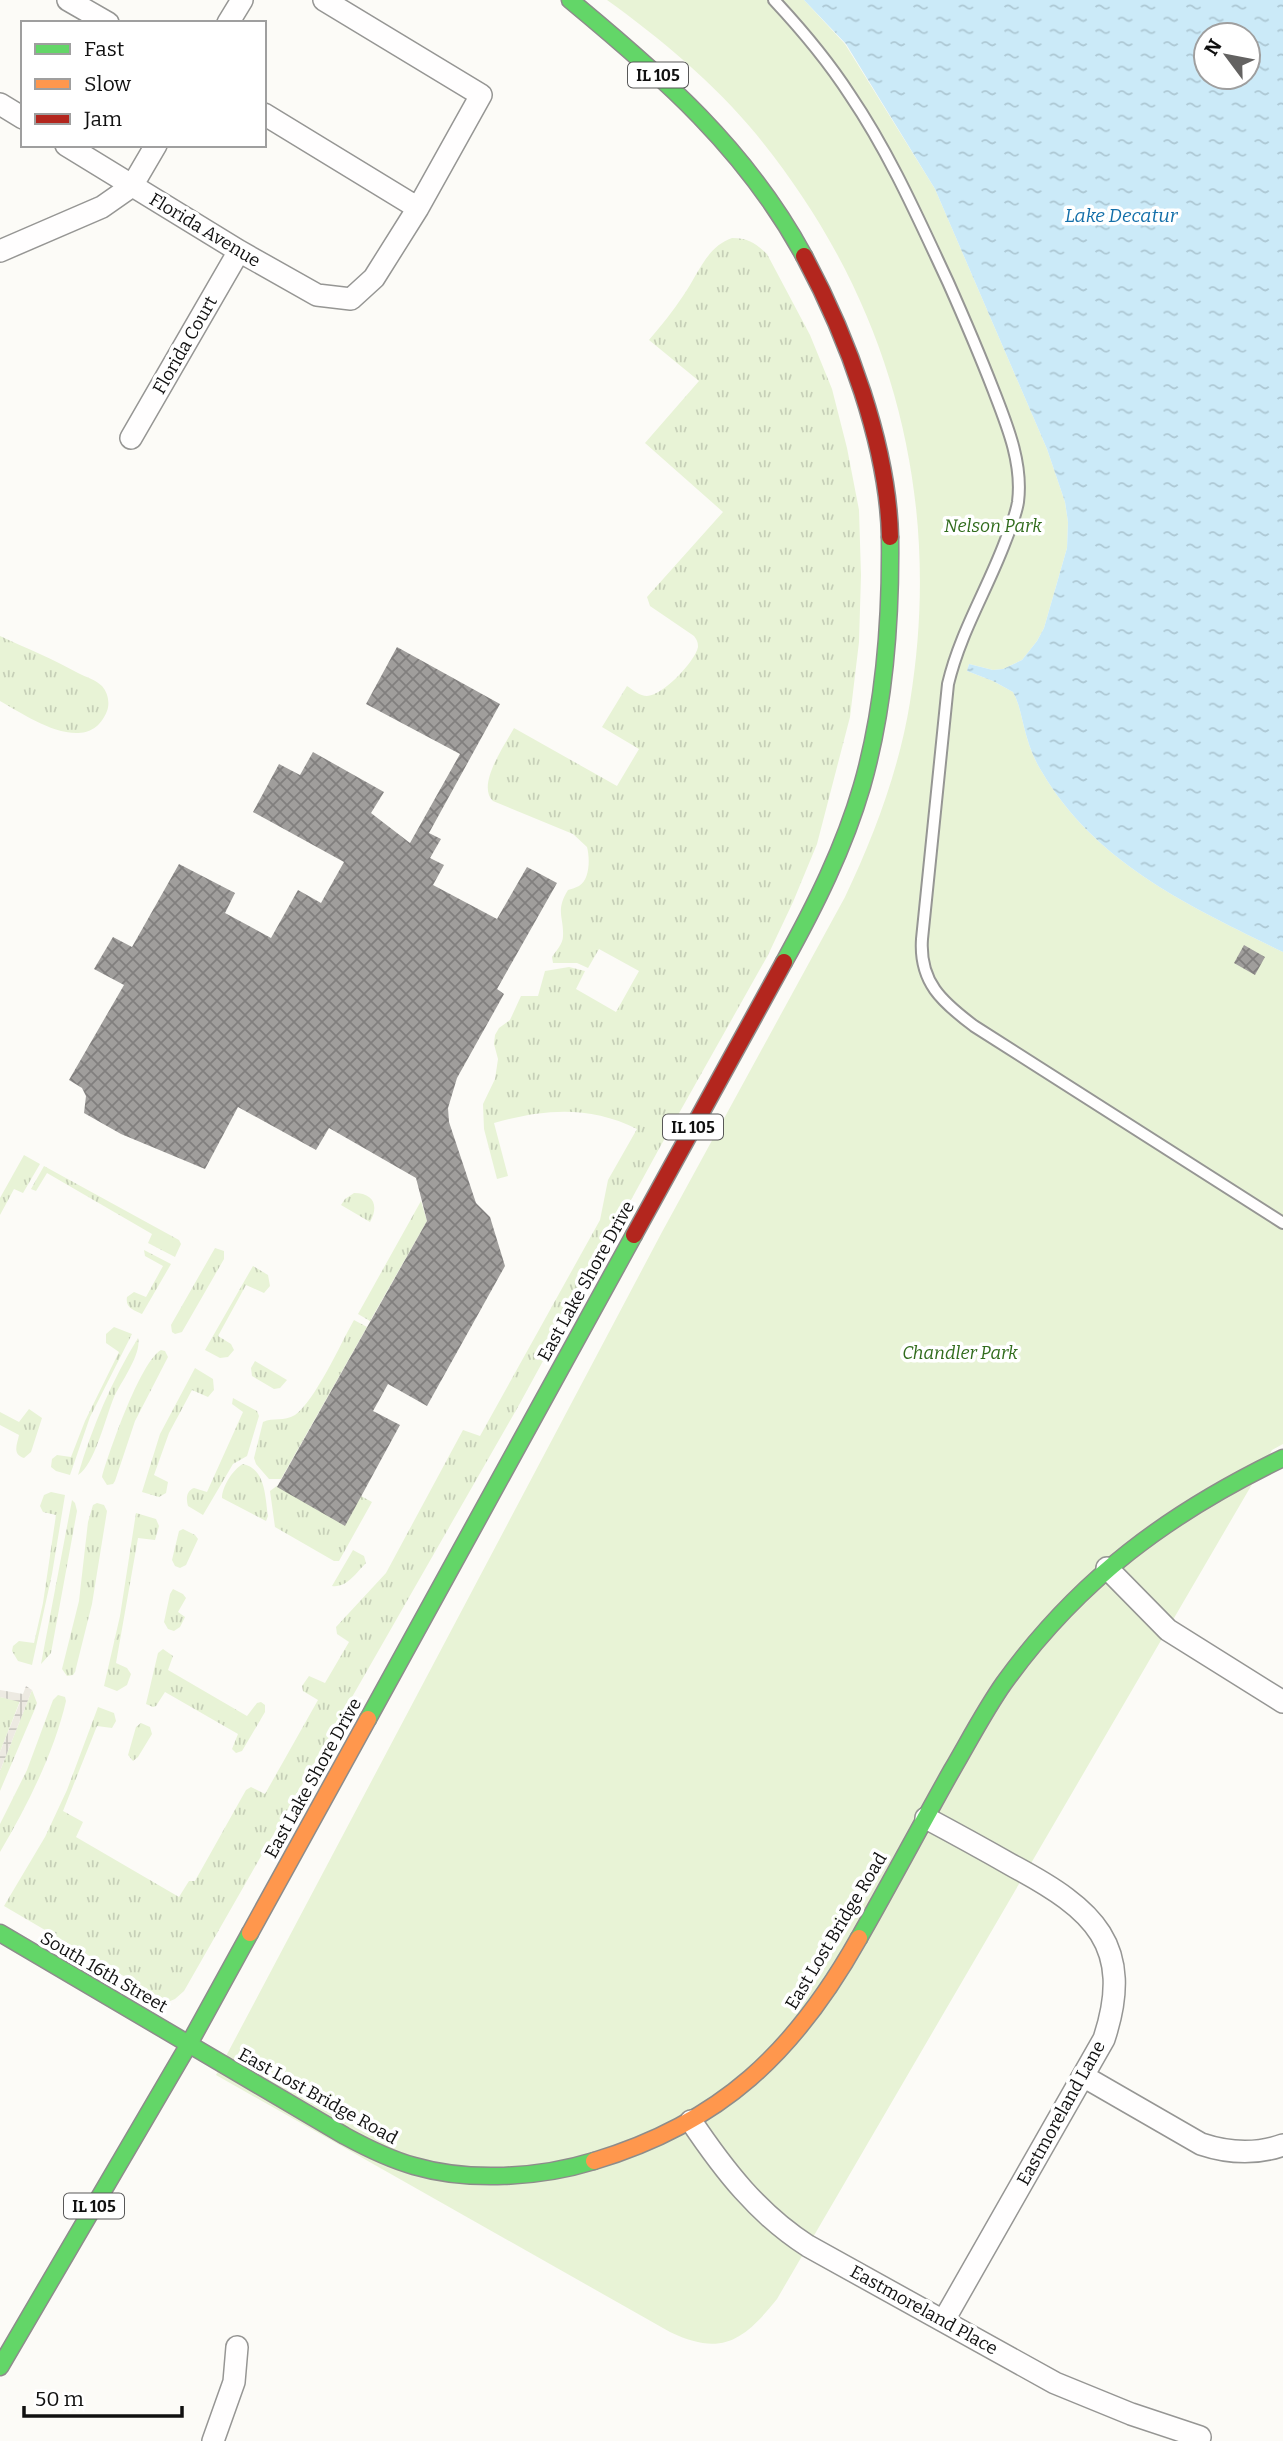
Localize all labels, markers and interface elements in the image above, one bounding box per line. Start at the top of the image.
legend [21,21,266,147]
north arrow [1192,21,1262,91]
text: N [1199,35,1227,60]
text: Fast [84,36,125,62]
road number: IL 105 [628,62,688,88]
text: Slow [84,71,131,97]
text: Jam [83,106,122,132]
street label: Florida Avenue [145,188,265,272]
water label: Lake Decatur [1065,204,1179,227]
street label: Florida Court [148,292,222,398]
park label: Nelson Park [944,515,1042,537]
road number: IL 105 [663,1114,723,1140]
street label: East Lake Shore Drive [533,1197,639,1365]
park label: Chandler Park [902,1342,1018,1364]
street label: East Lake Shore Drive [260,1694,366,1862]
street label: East Lost Bridge Road [781,1848,892,2013]
street label: South 16th Street [37,1927,172,2018]
street label: Eastmoreland Lane [1012,2037,1110,2189]
street label: East Lost Bridge Road [234,2043,402,2149]
road number: IL 105 [64,2194,124,2218]
street label: Eastmoreland Place [846,2260,1002,2360]
scale bar [24,2374,182,2418]
text: 50 m [35,2386,84,2412]

